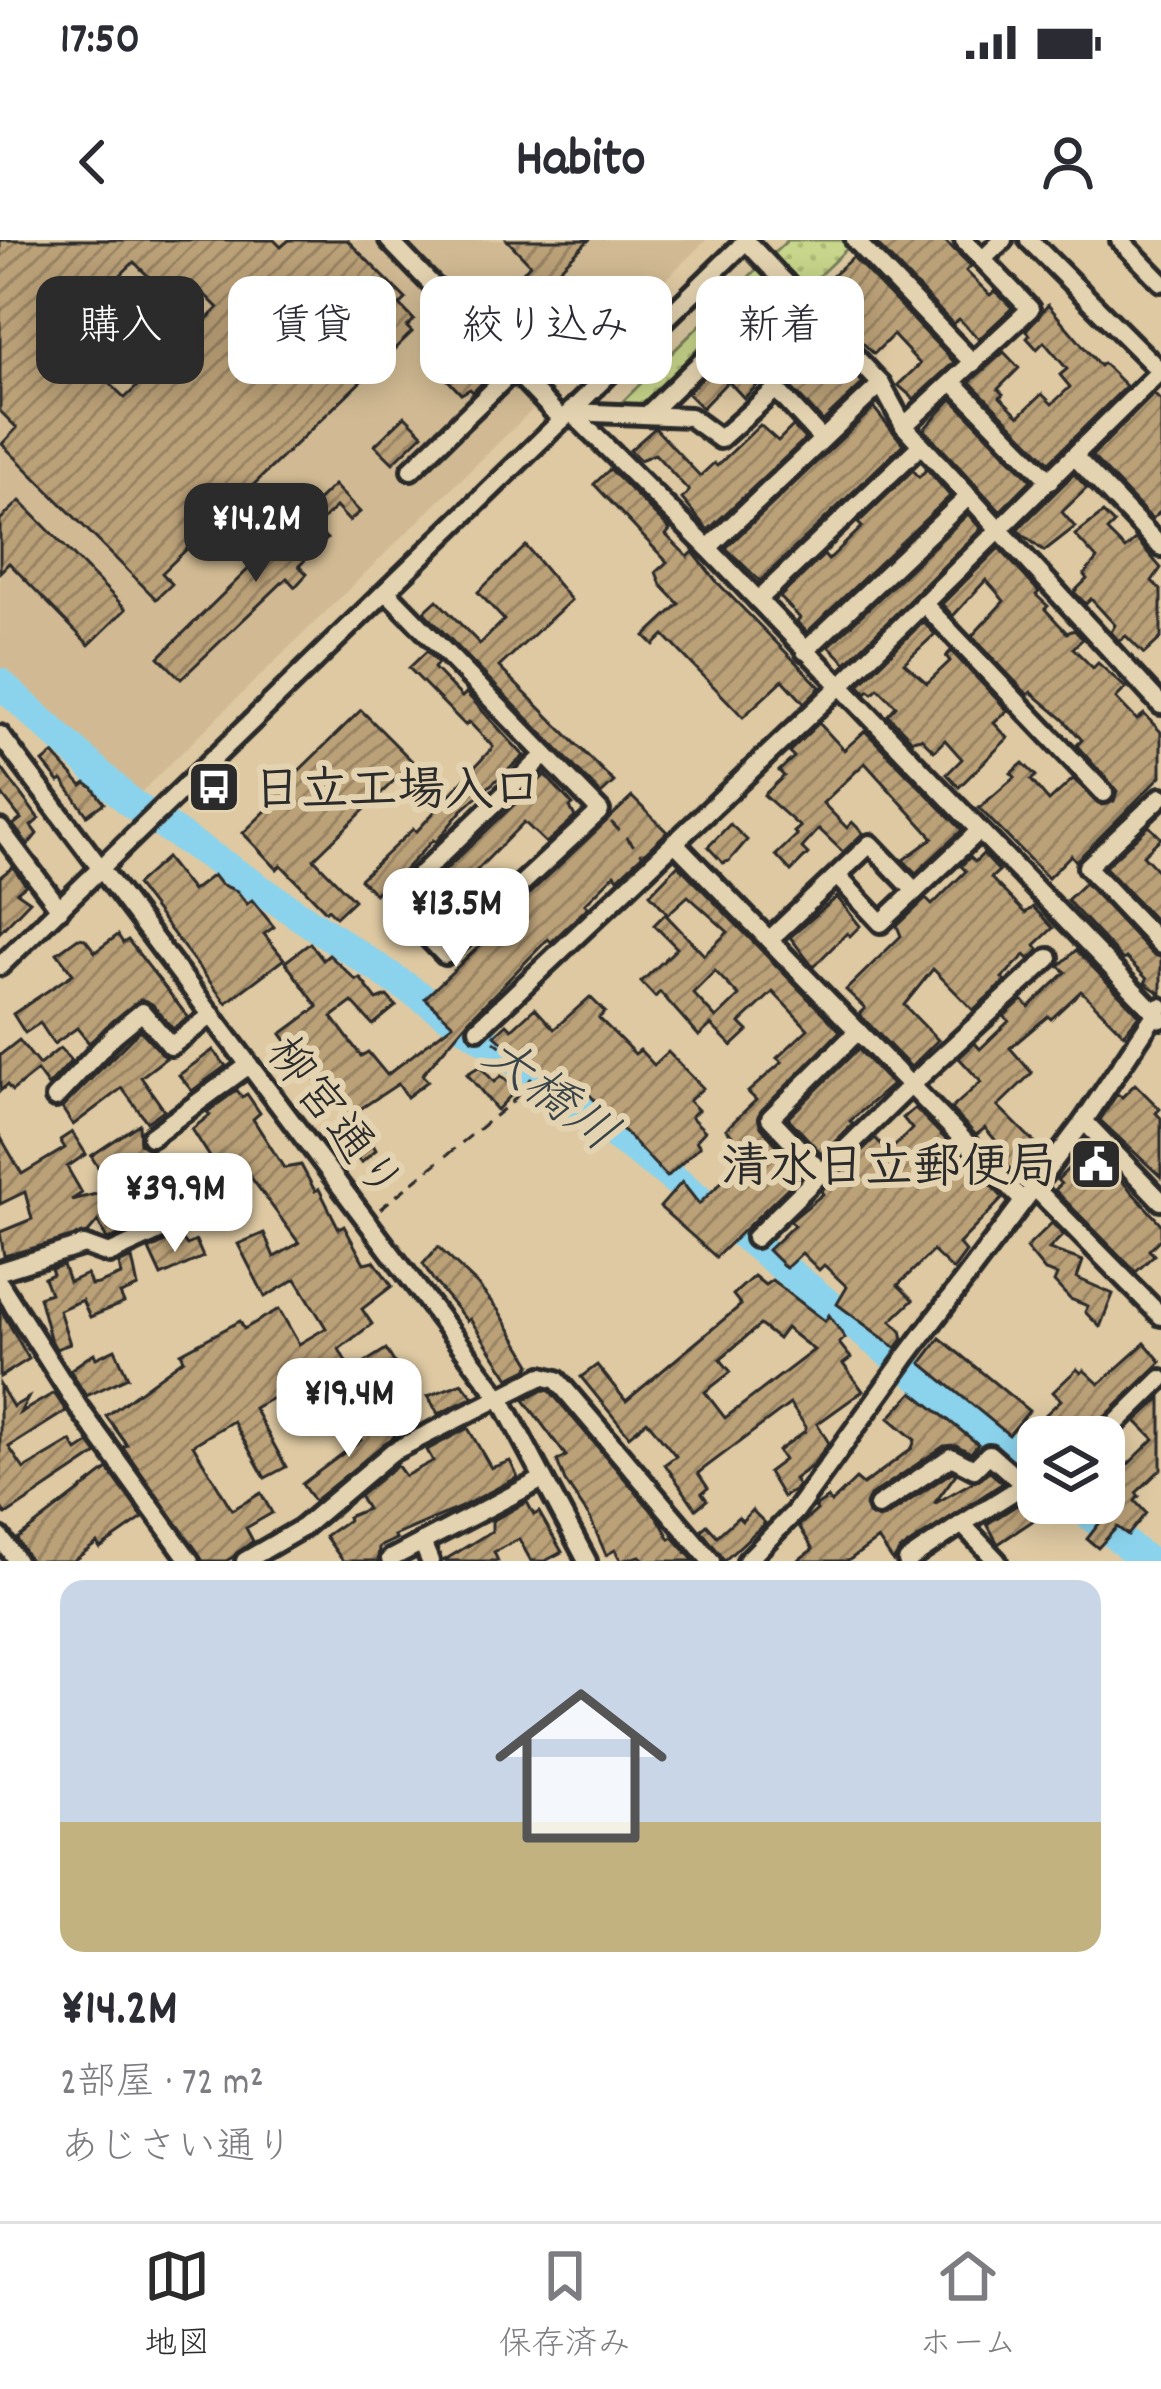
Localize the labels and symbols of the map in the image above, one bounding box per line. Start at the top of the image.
pin: ¥14.2M [158,483,354,585]
bus stop icon: 日立工場入口 [186,759,242,815]
place label: 日立工場入口 [253,760,541,829]
pin: ¥13.5M [358,868,554,970]
street label: 柳宮通り [246,1024,416,1219]
water label: 大橋川 [464,1024,630,1173]
public building icon: 清水日立郵便局 [1068,1136,1124,1192]
place label: 清水日立郵便局 [721,1137,1057,1206]
pin: ¥39.9M [77,1153,273,1255]
pin: ¥19.4M [251,1358,447,1460]

